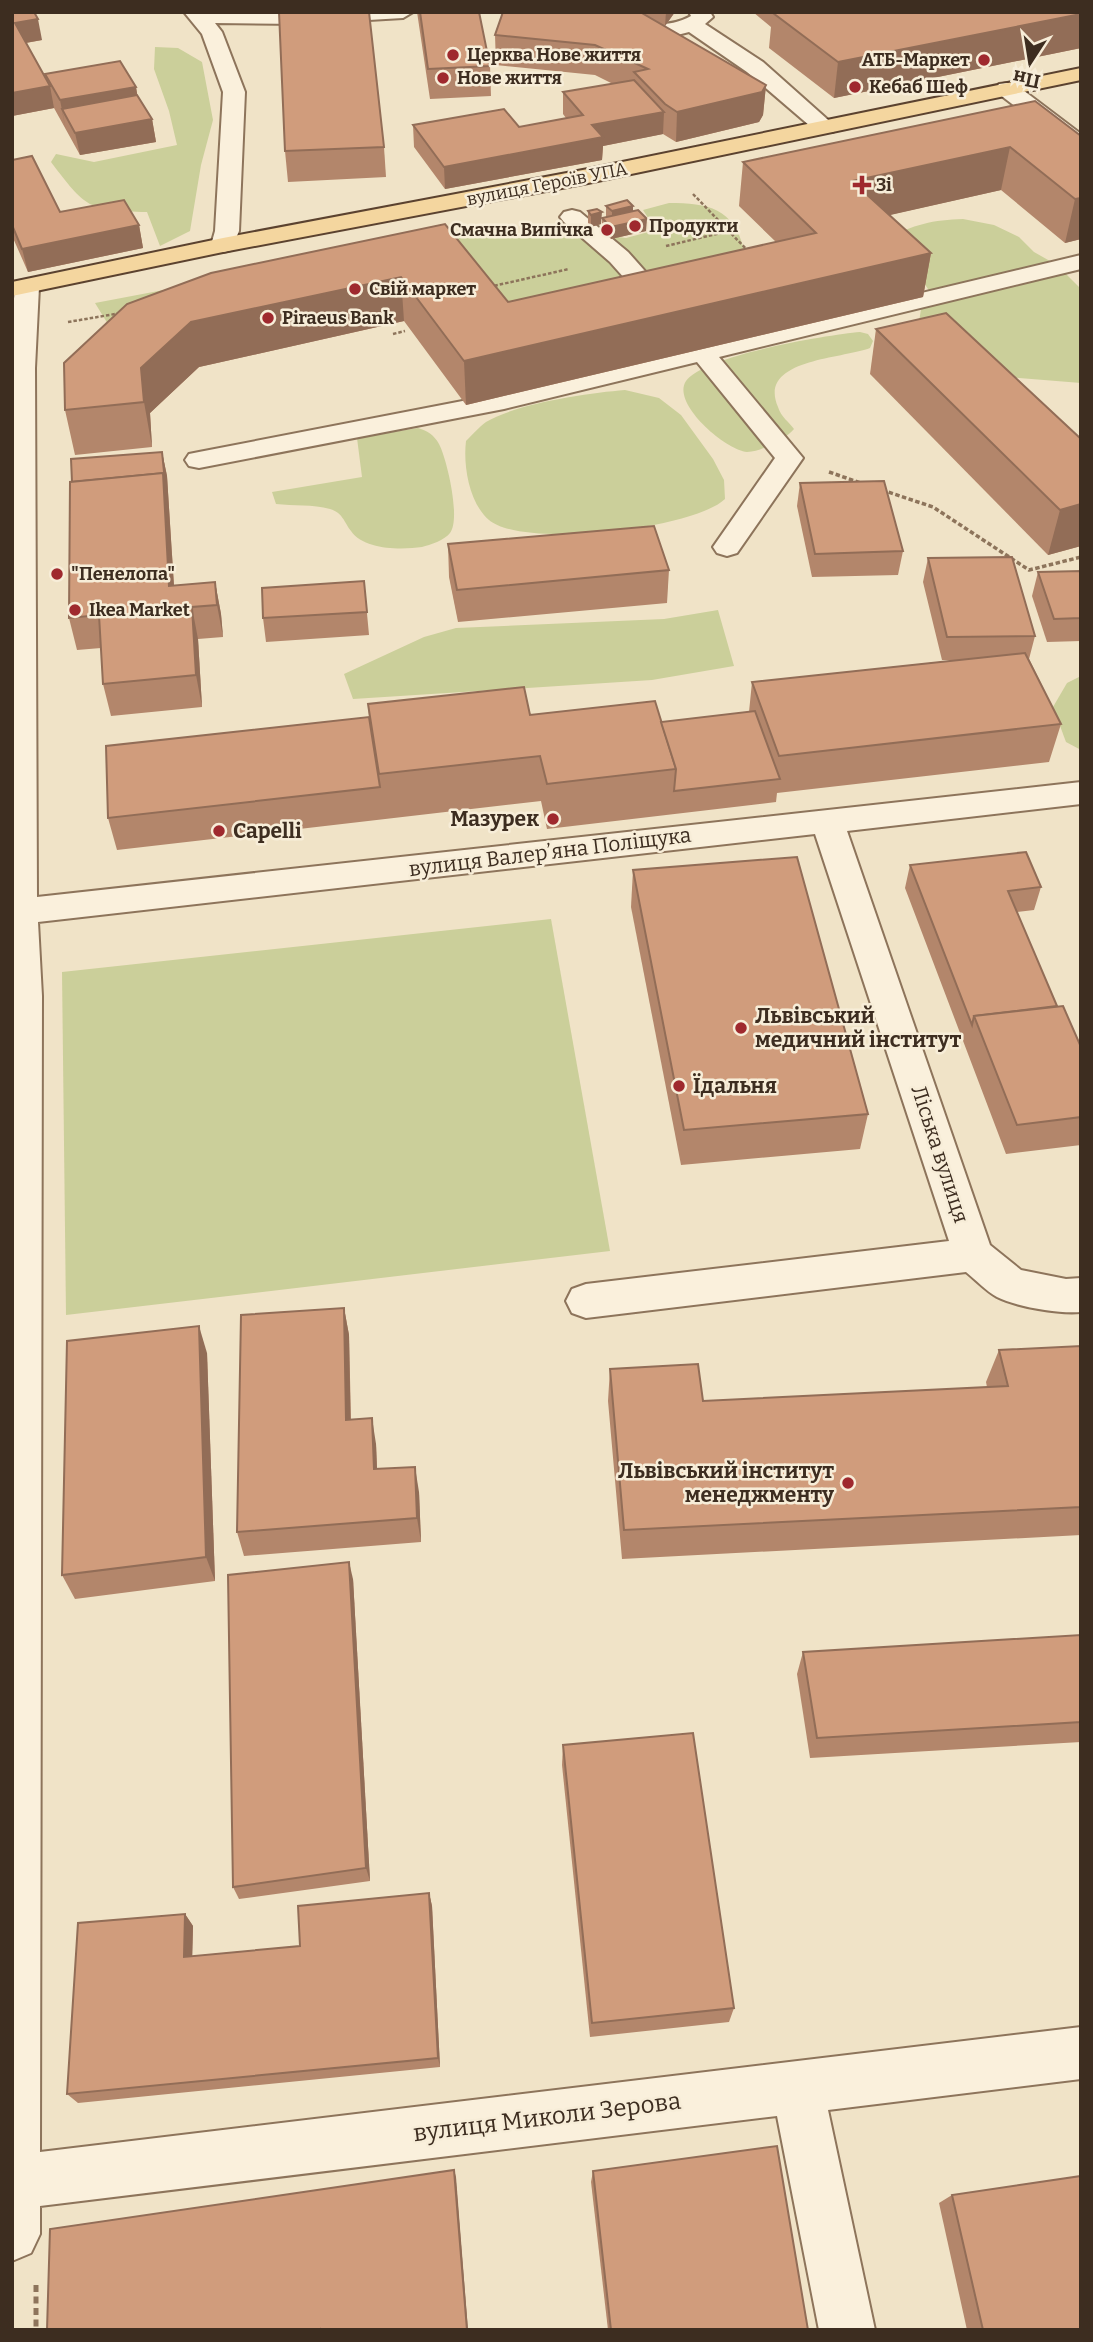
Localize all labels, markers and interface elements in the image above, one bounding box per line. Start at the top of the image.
north arrow [995,28,1065,98]
place label: Церква Нове життя [467,44,641,66]
marker: Церква Нове життя [445,47,461,63]
place label: АТБ-Маркет [862,49,970,71]
marker: АТБ-Маркет [976,52,992,68]
text: Пн [1011,65,1042,93]
place label: Нове життя [457,67,562,89]
marker: Нове життя [435,70,451,86]
place label: Кебаб Шеф [869,76,968,98]
marker: Кебаб Шеф [847,79,863,95]
street label: вулиця Героїв УПА [465,158,630,210]
place label: 3і [876,174,892,196]
marker: 3і [854,177,870,193]
place label: Продукти [649,215,738,237]
marker: Продукти [627,218,643,234]
place label: Смачна Випічка [450,219,593,241]
marker: Смачна Випічка [599,222,615,238]
place label: Свій маркет [369,278,476,300]
marker: Свій маркет [347,281,363,297]
place label: Piraeus Bank [282,307,394,329]
marker: Piraeus Bank [260,310,276,326]
place label: "Пенелопа" [71,563,175,585]
marker: "Пенелопа" [49,566,65,582]
place label: Ikea Market [89,599,190,621]
marker: Ikea Market [67,602,83,618]
place label: Мазурек [450,806,539,832]
marker: Мазурек [545,811,561,827]
place label: Capelli [233,818,302,844]
street label: вулиця Валерʼяна Поліщука [407,822,693,882]
marker: Capelli [211,823,227,839]
place label: Львівський медичний інститут [755,1003,962,1053]
marker: Львівський медичний інститут [733,1020,749,1036]
place label: Їдальня [693,1073,777,1099]
marker: Їдальня [671,1078,687,1094]
street label: Ліська вулиця [906,1082,974,1226]
place label: Львівський інститут менеджменту [618,1458,834,1508]
marker: Львівський інститут менеджменту [840,1475,856,1491]
street label: вулиця Миколи Зерова [412,2087,682,2147]

